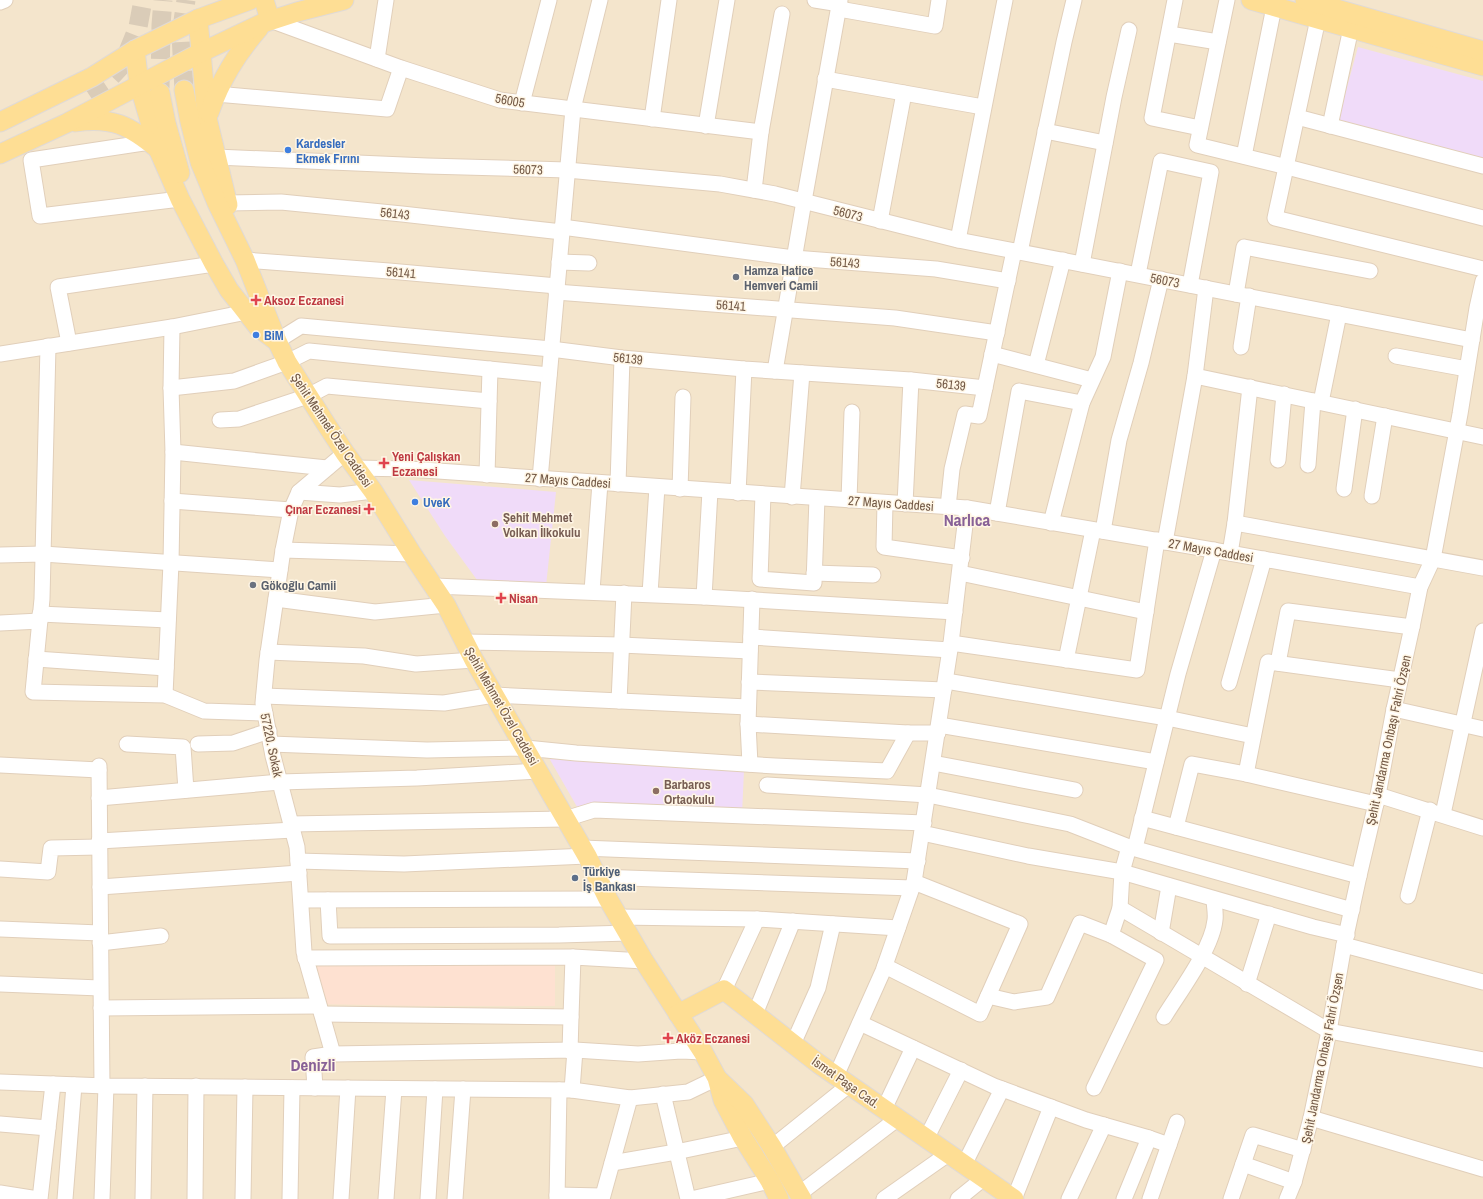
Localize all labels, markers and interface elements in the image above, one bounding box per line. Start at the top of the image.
street label: 56005 [494,90,526,111]
place label: Kardesler Ekmek Fırını [296,135,359,167]
marker: Kardesler Ekmek Fırını [283,145,293,155]
street label: 56073 [513,160,543,179]
street label: 56073 [831,202,864,225]
street label: 56143 [379,203,411,224]
street label: 56143 [830,253,860,272]
place label: Hamza Hatice Hemveri Camii [744,262,818,294]
street label: 56141 [385,263,417,282]
street label: 56073 [1149,269,1181,292]
marker: Hamza Hatice Hemveri Camii [731,272,741,282]
place label: Aksoz Eczanesi [264,292,344,309]
marker: Aksoz Eczanesi [251,295,261,305]
street label: 56141 [716,296,746,315]
place label: BiM [264,327,284,344]
marker: BiM [251,330,261,340]
street label: 56139 [612,348,644,369]
street label: Şehit Mehmet Özel Caddesi [287,370,376,491]
street label: 56139 [935,374,967,395]
place label: Yeni Çalışkan Eczanesi [392,448,461,480]
marker: Yeni Çalışkan Eczanesi [379,458,389,468]
street label: 27 Mayıs Caddesi [525,469,611,492]
street label: 27 Mayıs Caddesi [848,492,934,515]
place label: UveK [423,494,451,511]
marker: UveK [410,497,420,507]
place label: Çınar Eczanesi [285,501,361,518]
marker: Çınar Eczanesi [364,504,374,514]
district label: Narlıca [944,508,990,531]
place label: Şehit Mehmet Volkan İlkokulu [503,509,580,541]
marker: Şehit Mehmet Volkan İlkokulu [490,519,500,529]
street label: 27 Mayıs Caddesi [1167,535,1255,566]
place label: Gökoğlu Camii [261,577,336,594]
marker: Gökoğlu Camii [248,580,258,590]
place label: Nisan [509,590,538,607]
marker: Nisan [496,593,506,603]
street label: Şehit Mehmet Özel Caddesi [461,644,542,769]
street label: Şehit Jandarma Onbaşı Fahri Özşen [1362,653,1415,827]
street label: 57220. Sokak [256,711,287,779]
place label: Barbaros Ortaokulu [664,776,714,808]
marker: Barbaros Ortaokulu [651,786,661,796]
place label: Türkiye İş Bankası [583,863,636,895]
marker: Türkiye İş Bankası [570,873,580,883]
street label: Şehit Jandarma Onbaşı Fahri Özşen [1298,971,1347,1145]
place label: Aköz Eczanesi [676,1030,750,1047]
marker: Aköz Eczanesi [663,1033,673,1043]
district label: Denizli [291,1053,335,1076]
street label: İsmet Paşa Cad. [809,1053,883,1112]

